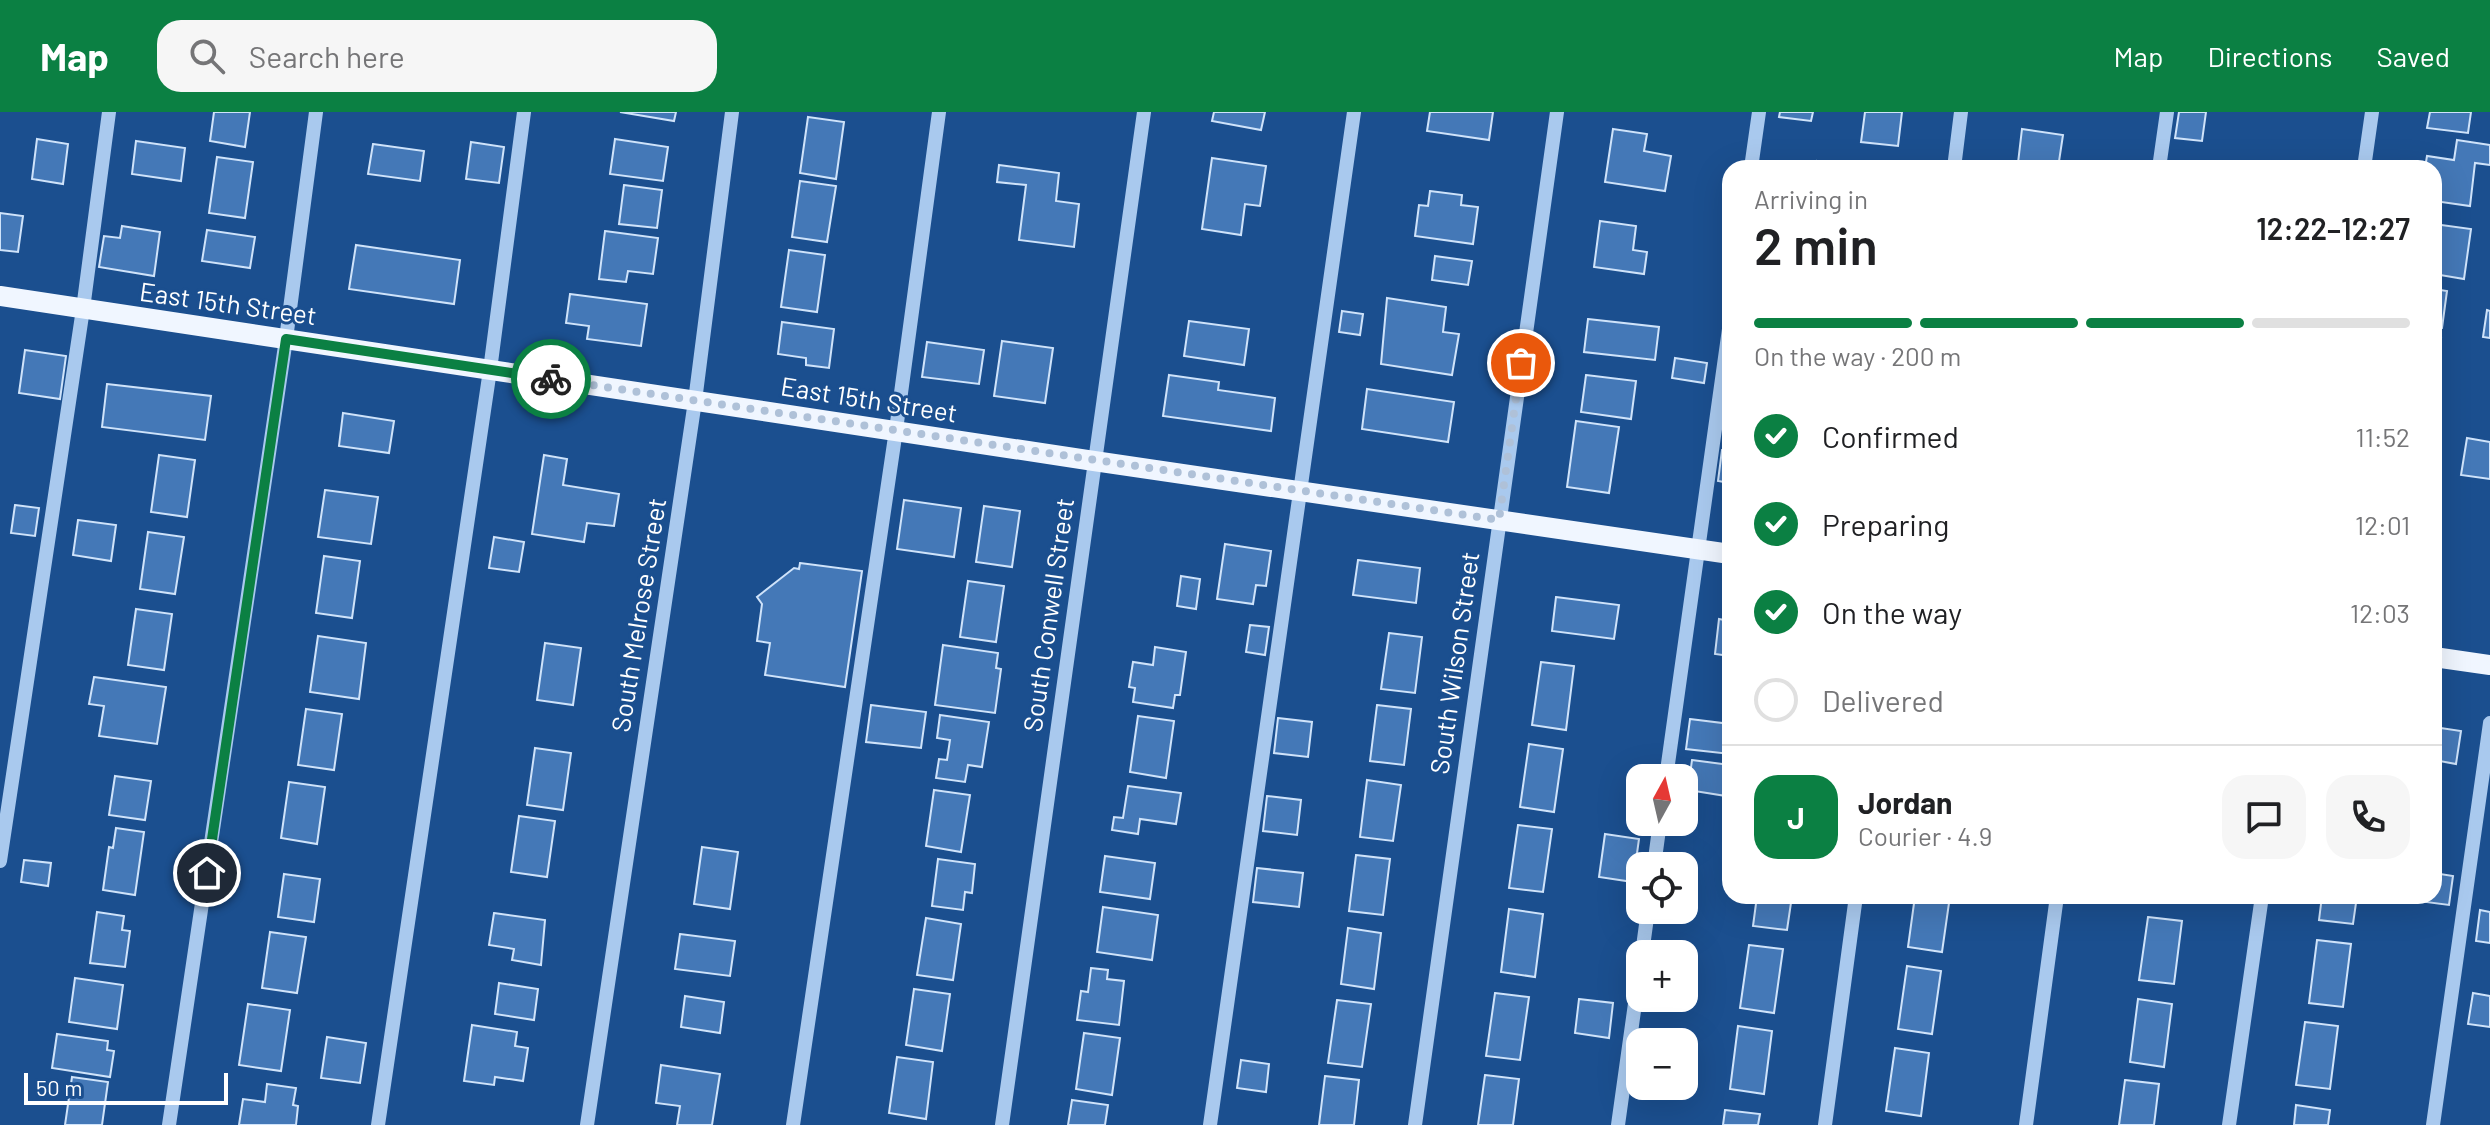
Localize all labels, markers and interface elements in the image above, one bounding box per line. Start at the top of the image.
search box [157,20,717,92]
text: Map [40,33,109,79]
icon: search [185,34,229,78]
text: Search here [249,38,405,74]
text: Map [2114,39,2163,73]
text: Directions [2207,39,2333,73]
text: Saved [2377,39,2450,73]
text: Arriving in [1754,183,1868,214]
text: 12:22–12:27 [2256,210,2410,246]
text: 2 min [1754,213,1878,275]
street label: East 15th Street [138,275,319,330]
pin [1487,329,1555,397]
courier [511,339,591,419]
text: On the way · 200 m [1754,340,1961,371]
icon: bag [1499,341,1543,385]
icon: bike [529,357,573,401]
street label: East 15th Street [779,369,960,428]
icon: check [1754,414,1798,458]
text: Confirmed [1822,418,1959,454]
text: 11:52 [2356,421,2410,452]
street label: South Melrose Street [604,496,671,734]
street label: South Conwell Street [1016,496,1079,734]
icon: check [1754,502,1798,546]
text: Preparing [1822,506,1949,542]
text: 12:01 [2355,509,2410,540]
street label: South Wilson Street [1423,550,1484,776]
icon: check [1754,590,1798,634]
text: On the way [1822,594,1962,630]
text: 12:03 [2350,597,2410,628]
text: Delivered [1822,682,1944,718]
north arrow [1626,764,1698,836]
map controls [1626,764,1698,1100]
button: chat [2222,775,2306,859]
button: phone [2326,775,2410,859]
text: Jordan [1858,784,1953,820]
text: J [1787,799,1805,835]
text: Courier · 4.9 [1858,820,1992,851]
pin [173,839,241,907]
icon: home [185,851,229,895]
button: locate [1626,852,1698,924]
button: + [1626,940,1698,1012]
button: − [1626,1028,1698,1100]
scale bar [24,1069,228,1105]
text: 50 m [36,1074,82,1100]

